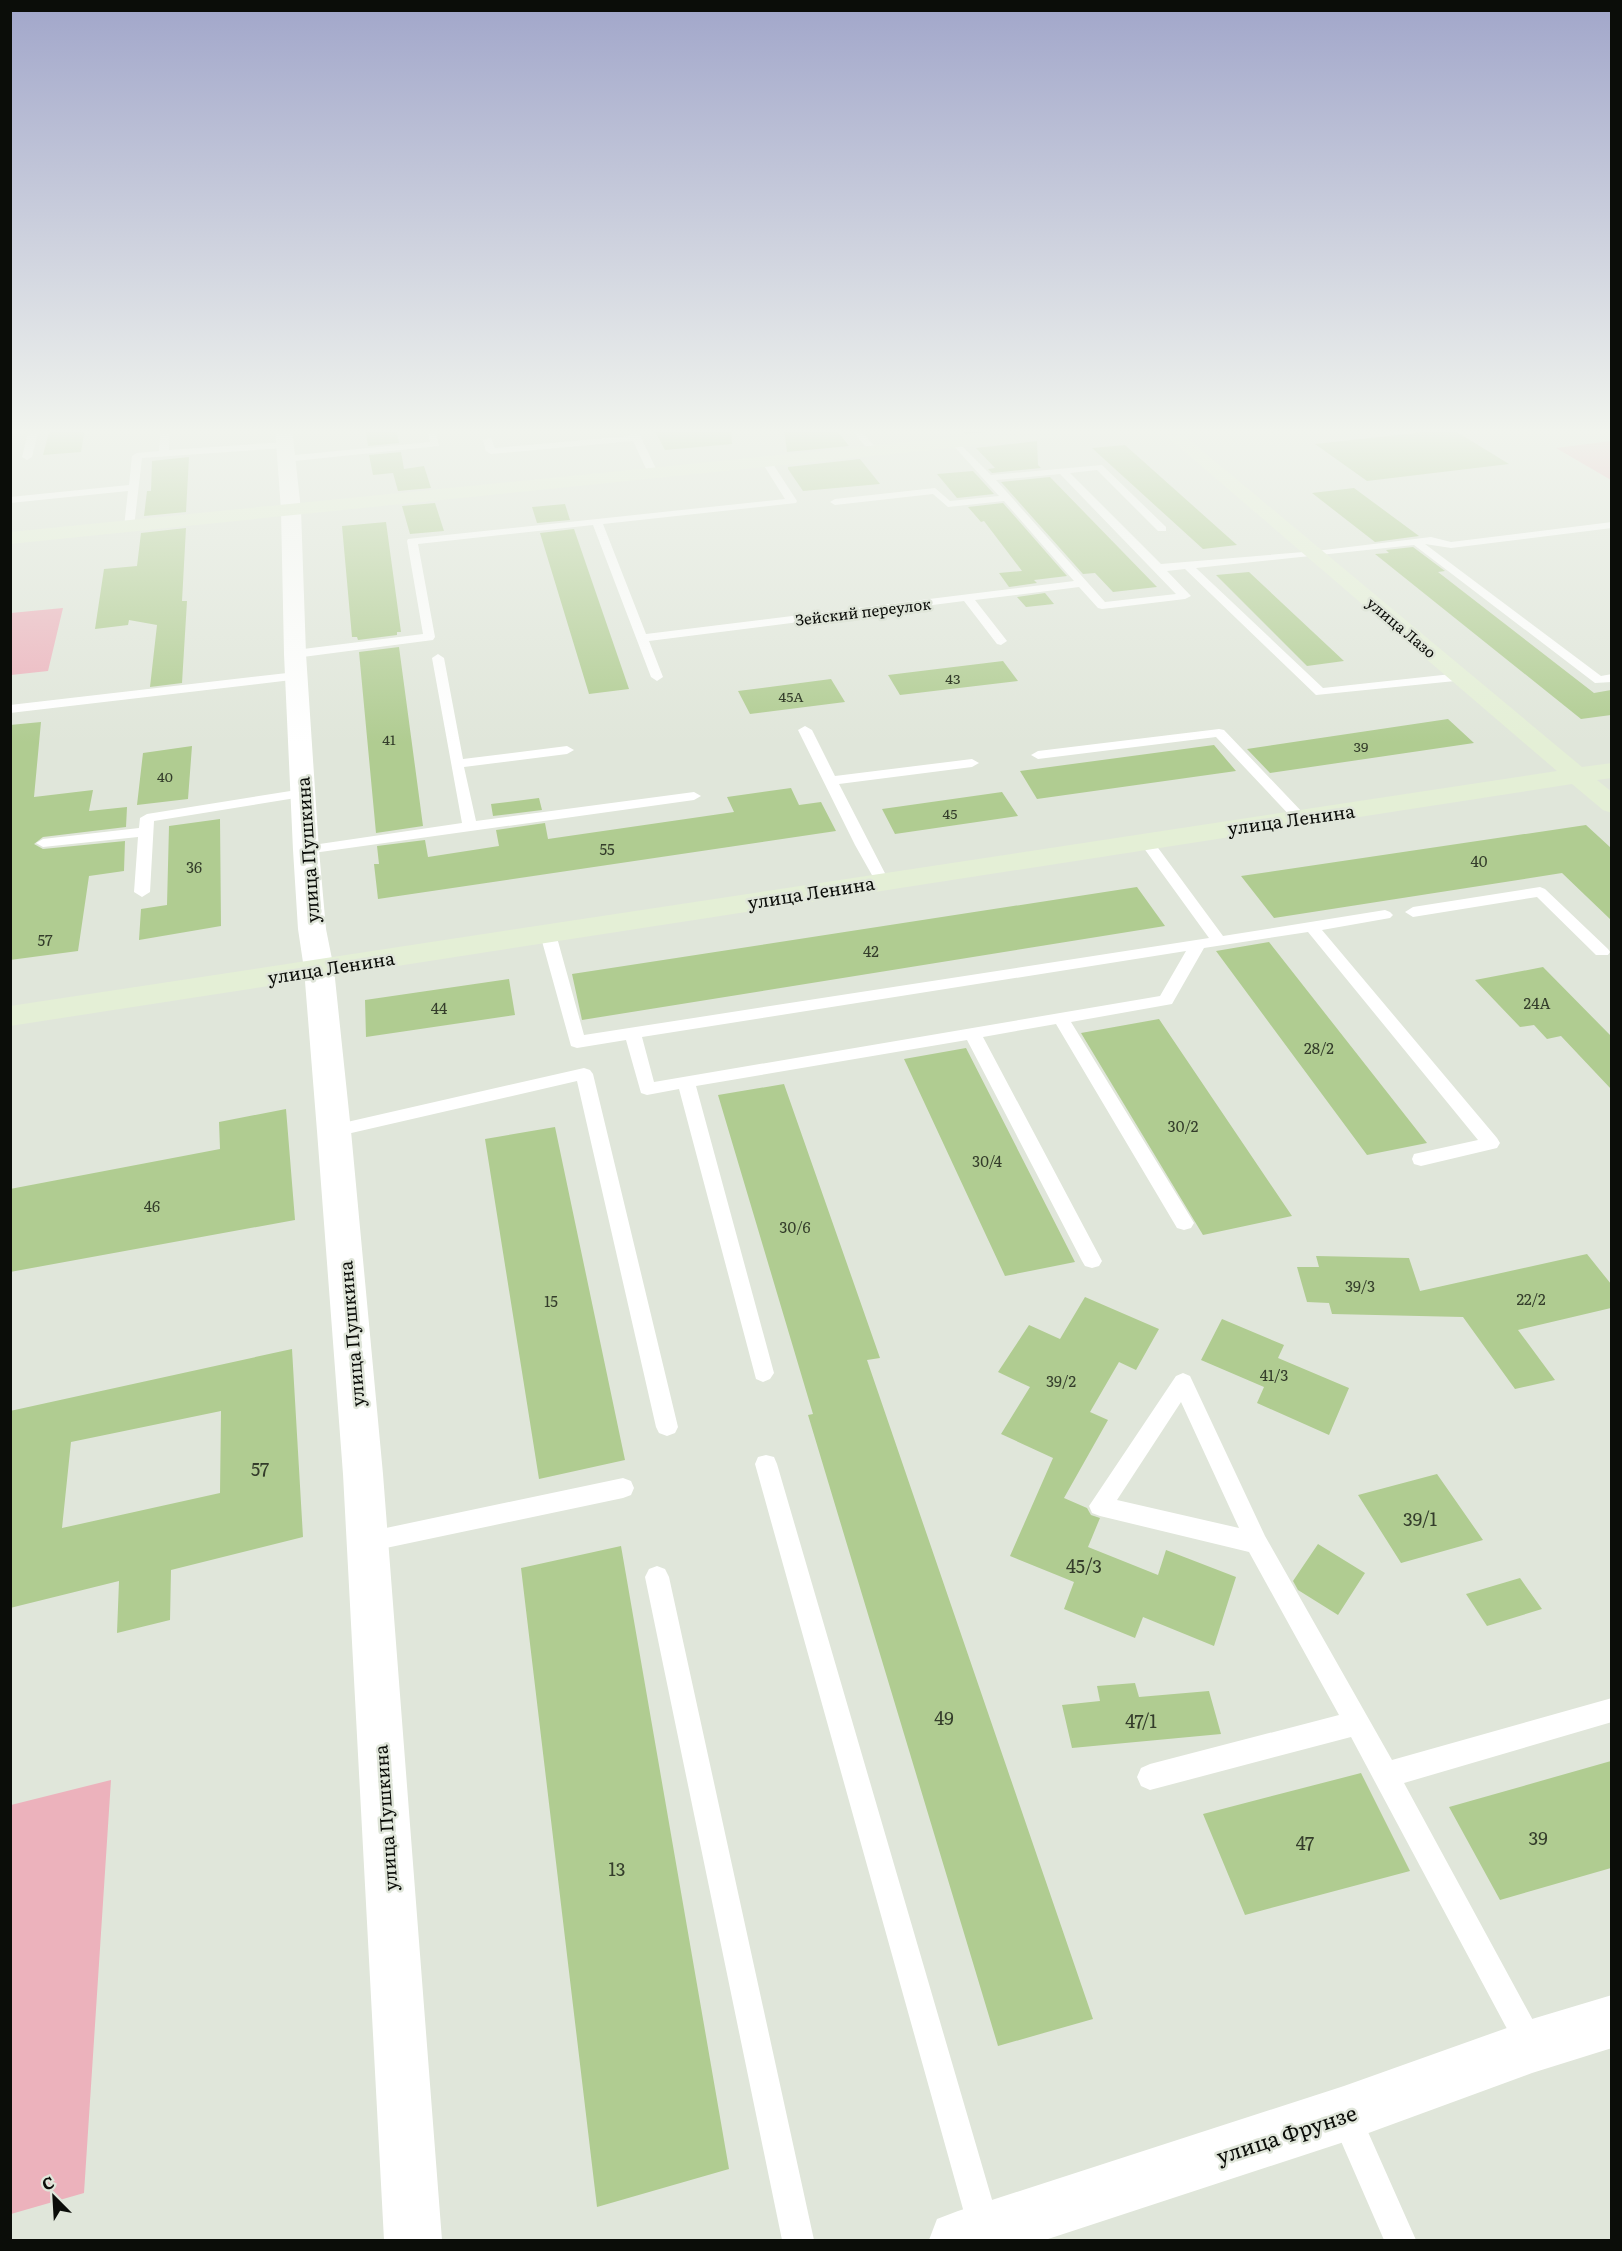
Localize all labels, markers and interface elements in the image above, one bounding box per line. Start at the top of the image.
street label: Зейский переулок [794,591,932,631]
street label: улица Лазо [1362,591,1442,663]
house number: 43 [945,668,961,688]
house number: 45А [778,686,804,706]
house number: 41 [382,729,396,749]
house number: 39 [1354,736,1368,756]
house number: 40 [157,766,173,786]
street label: улица Пушкина [288,776,326,924]
street label: улица Ленина [1226,797,1357,841]
house number: 45 [943,803,957,823]
house number: 55 [599,837,615,860]
house number: 40 [1471,849,1488,872]
house number: 36 [186,855,202,878]
street label: улица Ленина [745,869,877,915]
house number: 57 [37,928,53,951]
house number: 42 [863,939,879,962]
street label: улица Ленина [265,944,397,990]
house number: 24А [1524,991,1550,1014]
house number: 44 [431,996,447,1019]
house number: 28/2 [1304,1036,1334,1059]
house number: 30/2 [1168,1114,1199,1137]
house number: 30/4 [972,1149,1002,1172]
house number: 46 [144,1194,160,1217]
house number: 30/6 [779,1215,811,1238]
street label: улица Пушкина [331,1260,371,1408]
house number: 39/3 [1345,1274,1375,1297]
house number: 22/2 [1516,1287,1546,1310]
house number: 15 [544,1289,558,1312]
house number: 41/3 [1260,1363,1288,1386]
house number: 39/2 [1046,1369,1076,1392]
house number: 57 [251,1455,269,1482]
house number: 39/1 [1403,1505,1437,1532]
house number: 45/3 [1066,1552,1102,1579]
house number: 49 [934,1704,954,1731]
house number: 47/1 [1125,1707,1157,1734]
street label: улица Пушкина [366,1744,404,1892]
house number: 39 [1528,1824,1548,1851]
house number: 47 [1296,1829,1314,1856]
house number: 13 [608,1855,626,1882]
street label: улица Фрунзе [1212,2096,1360,2170]
north arrow [24,2167,84,2227]
text: С [37,2169,58,2196]

